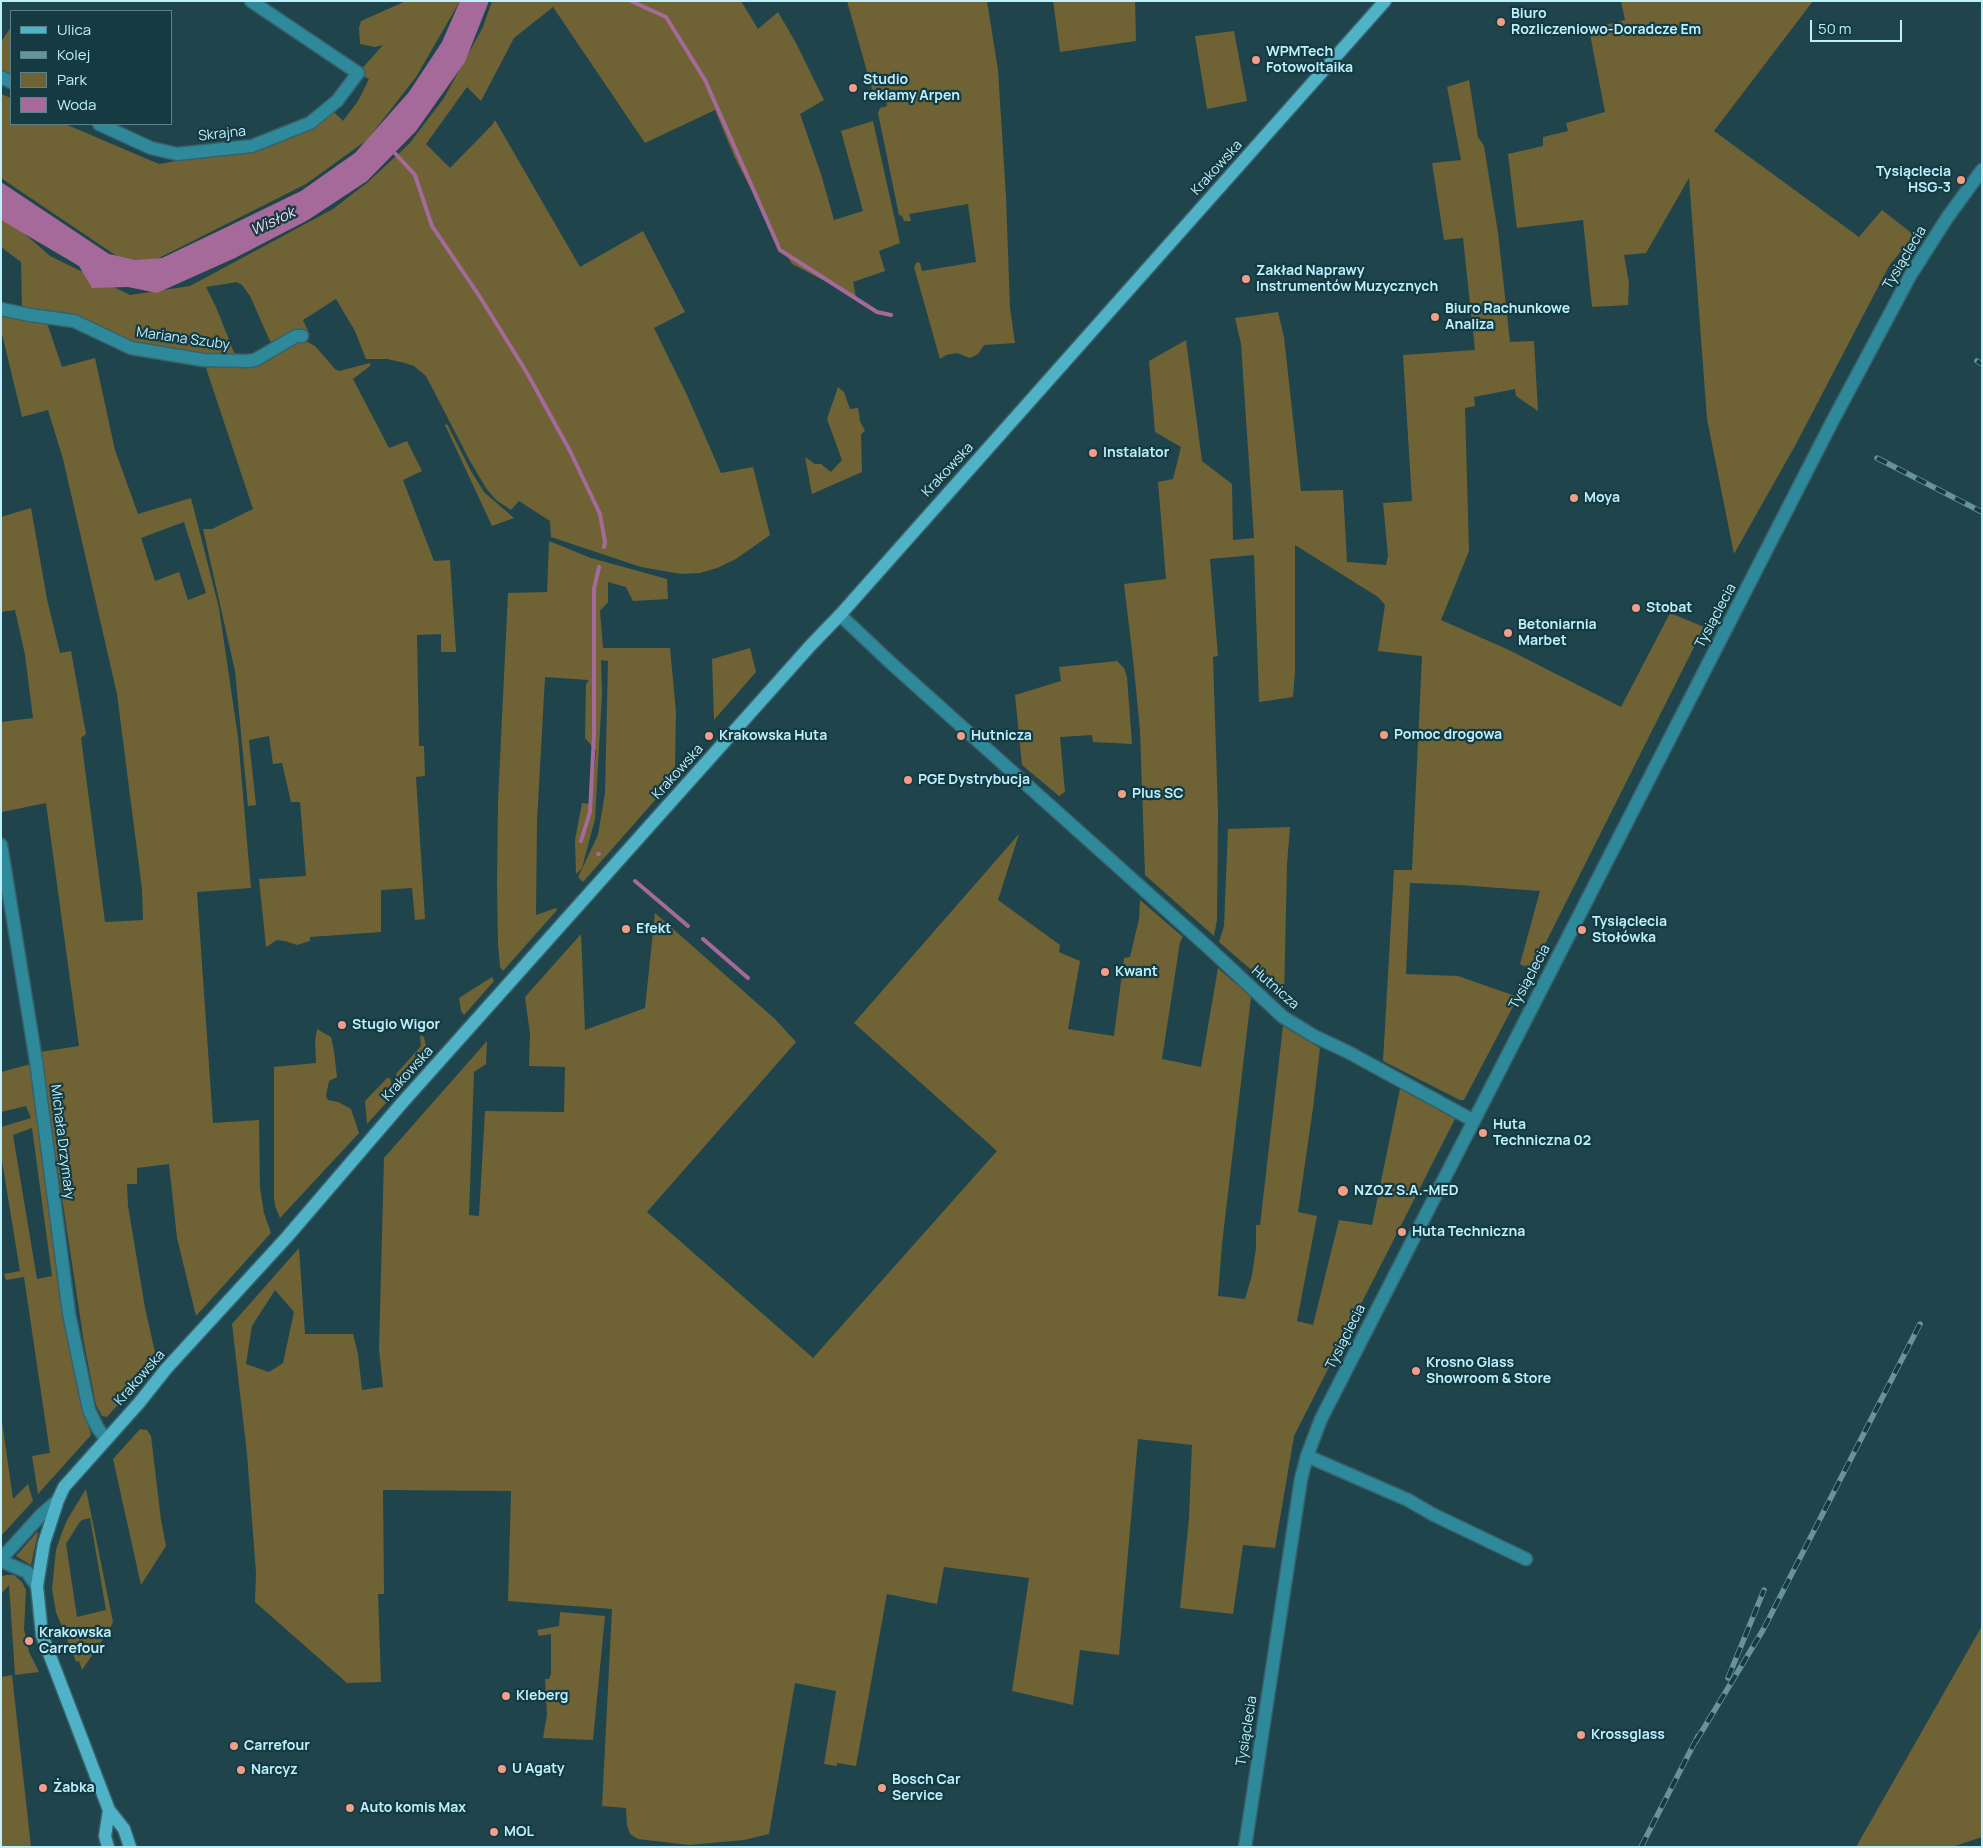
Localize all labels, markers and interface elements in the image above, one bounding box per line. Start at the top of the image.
place label: Biuro Rozliczeniowo-Doradcze Em [1511,6,1701,38]
legend [10,10,172,125]
scale bar [1813,10,1906,42]
marker: Biuro Rozliczeniowo-Doradcze Em [1495,16,1507,28]
text: 50 m [1818,18,1852,39]
text: Ulica [57,19,91,40]
text: Kolej [57,44,90,65]
place label: WPMTech Fotowoltaika [1266,44,1353,76]
marker: WPMTech Fotowoltaika [1250,54,1262,66]
text: Park [57,69,87,90]
place label: Studio reklamy Arpen [863,72,960,104]
marker: Studio reklamy Arpen [847,82,859,94]
text: Woda [57,94,96,115]
street label: Skrajna [197,123,247,145]
street label: Krakowska [1188,137,1246,199]
place label: Tysiąclecia HSG-3 [1876,164,1951,196]
marker: Tysiąclecia HSG-3 [1955,174,1967,186]
water label: Wisłok [248,204,298,240]
street label: Tysiąclecia [1880,223,1930,293]
place label: Zakład Naprawy Instrumentów Muzycznych [1256,263,1438,296]
marker: Zakład Naprawy Instrumentów Muzycznych [1240,273,1252,285]
place label: Biuro Rachunkowe Analiza [1445,301,1570,334]
marker: Biuro Rachunkowe Analiza [1429,311,1441,323]
street label: Mariana Szuby [135,324,231,354]
street label: Krakowska [919,439,977,501]
place label: Instalator [1103,445,1169,461]
marker: Instalator [1087,447,1099,459]
place label: Moya [1584,490,1620,506]
marker: Moya [1568,492,1580,504]
street label: Tysiąclecia [1692,581,1740,651]
place label: Stobat [1646,600,1692,616]
marker: Stobat [1630,602,1642,614]
place label: Betoniarnia Marbet [1518,617,1597,650]
marker: Betoniarnia Marbet [1502,627,1514,639]
place label: Pomoc drogowa [1394,727,1502,743]
place label: Krakowska Huta [719,728,827,744]
place label: Hutnicza [971,728,1032,744]
marker: Pomoc drogowa [1378,729,1390,741]
marker: Krakowska Huta [703,730,715,742]
marker: Hutnicza [955,730,967,742]
street label: Krakowska [649,741,707,803]
place label: PGE Dystrybucja [918,772,1030,788]
marker: PGE Dystrybucja [902,774,914,786]
place label: Plus SC [1132,786,1184,802]
marker: Plus SC [1116,788,1128,800]
place label: Tysiąclecia Stołówka [1592,914,1667,946]
place label: Efekt [636,921,671,937]
marker: Efekt [620,923,632,935]
marker: Tysiąclecia Stołówka [1576,924,1588,936]
street label: Tysiąclecia [1506,942,1554,1012]
street label: Hutnicza [1248,963,1302,1013]
place label: Kwant [1115,964,1158,980]
marker: Kwant [1099,966,1111,978]
place label: Stugio Wigor [352,1017,440,1033]
marker: Stugio Wigor [336,1019,348,1031]
street label: Krakowska [379,1043,437,1105]
street label: Michała Drzymały [47,1084,77,1200]
place label: Huta Techniczna 02 [1493,1117,1591,1150]
marker: Huta Techniczna 02 [1477,1127,1489,1139]
place label: NZOZ S.A.-MED [1354,1183,1459,1199]
marker: NZOZ S.A.-MED [1336,1184,1350,1198]
place label: Huta Techniczna [1412,1224,1525,1240]
marker: Huta Techniczna [1396,1226,1408,1238]
street label: Tysiąclecia [1322,1302,1370,1372]
street label: Krakowska [111,1347,169,1409]
place label: Krosno Glass Showroom & Store [1426,1355,1551,1388]
marker: Krosno Glass Showroom & Store [1410,1365,1422,1377]
place label: Krakowska Carrefour [39,1625,111,1658]
marker: Krakowska Carrefour [23,1635,35,1647]
place label: Kleberg [516,1688,568,1704]
marker: Kleberg [500,1690,512,1702]
street label: Tysiąclecia [1233,1695,1261,1767]
place label: Krossglass [1591,1727,1665,1743]
marker: Krossglass [1575,1729,1587,1741]
place label: Carrefour [244,1738,310,1754]
marker: Carrefour [228,1740,240,1752]
place label: U Agaty [512,1761,565,1777]
place label: Narcyz [251,1762,298,1778]
marker: U Agaty [496,1763,508,1775]
marker: Narcyz [235,1764,247,1776]
place label: Bosch Car Service [892,1772,960,1804]
place label: Żabka [53,1780,95,1796]
marker: Żabka [37,1782,49,1794]
marker: Bosch Car Service [876,1782,888,1794]
place label: Auto komis Max [360,1800,466,1816]
marker: Auto komis Max [344,1802,356,1814]
place label: MOL [504,1824,534,1840]
marker: MOL [488,1826,500,1838]

